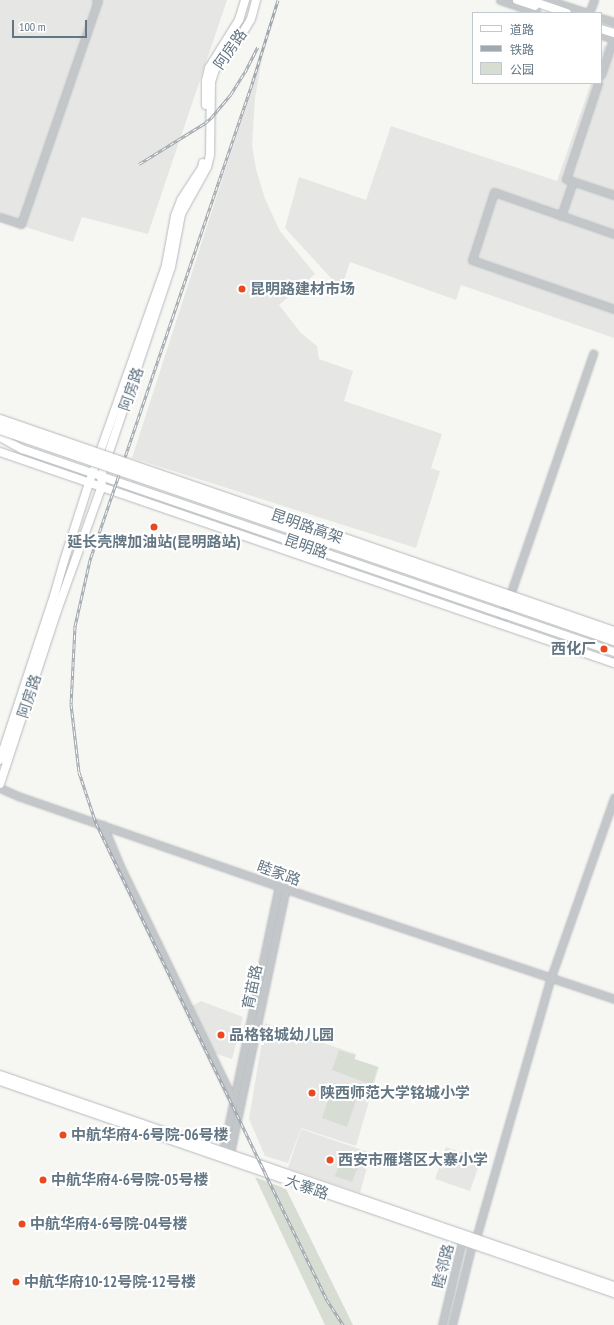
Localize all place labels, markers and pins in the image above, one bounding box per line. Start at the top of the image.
place label: 昆明路建材市场 [250,280,355,298]
marker: 昆明路建材市场 [237,284,247,294]
marker: 延长壳牌加油站(昆明路站) [149,522,159,532]
place label: 延长壳牌加油站(昆明路站) [67,533,241,551]
place label: 西化厂 [551,640,596,658]
marker: 西化厂 [599,644,609,654]
place label: 品格铭城幼儿园 [229,1026,334,1044]
marker: 品格铭城幼儿园 [216,1030,226,1040]
place label: 陕西师范大学铭城小学 [320,1084,470,1102]
marker: 陕西师范大学铭城小学 [307,1088,317,1098]
place label: 中航华府4-6号院-06号楼 [71,1126,229,1144]
marker: 中航华府4-6号院-06号楼 [58,1130,68,1140]
place label: 西安市雁塔区大寨小学 [338,1151,488,1169]
marker: 西安市雁塔区大寨小学 [325,1155,335,1165]
place label: 中航华府4-6号院-05号楼 [51,1171,209,1189]
marker: 中航华府4-6号院-05号楼 [38,1175,48,1185]
place label: 中航华府4-6号院-04号楼 [30,1215,188,1233]
marker: 中航华府4-6号院-04号楼 [17,1219,27,1229]
place label: 中航华府10-12号院-12号楼 [24,1273,196,1291]
marker: 中航华府10-12号院-12号楼 [11,1277,21,1287]

